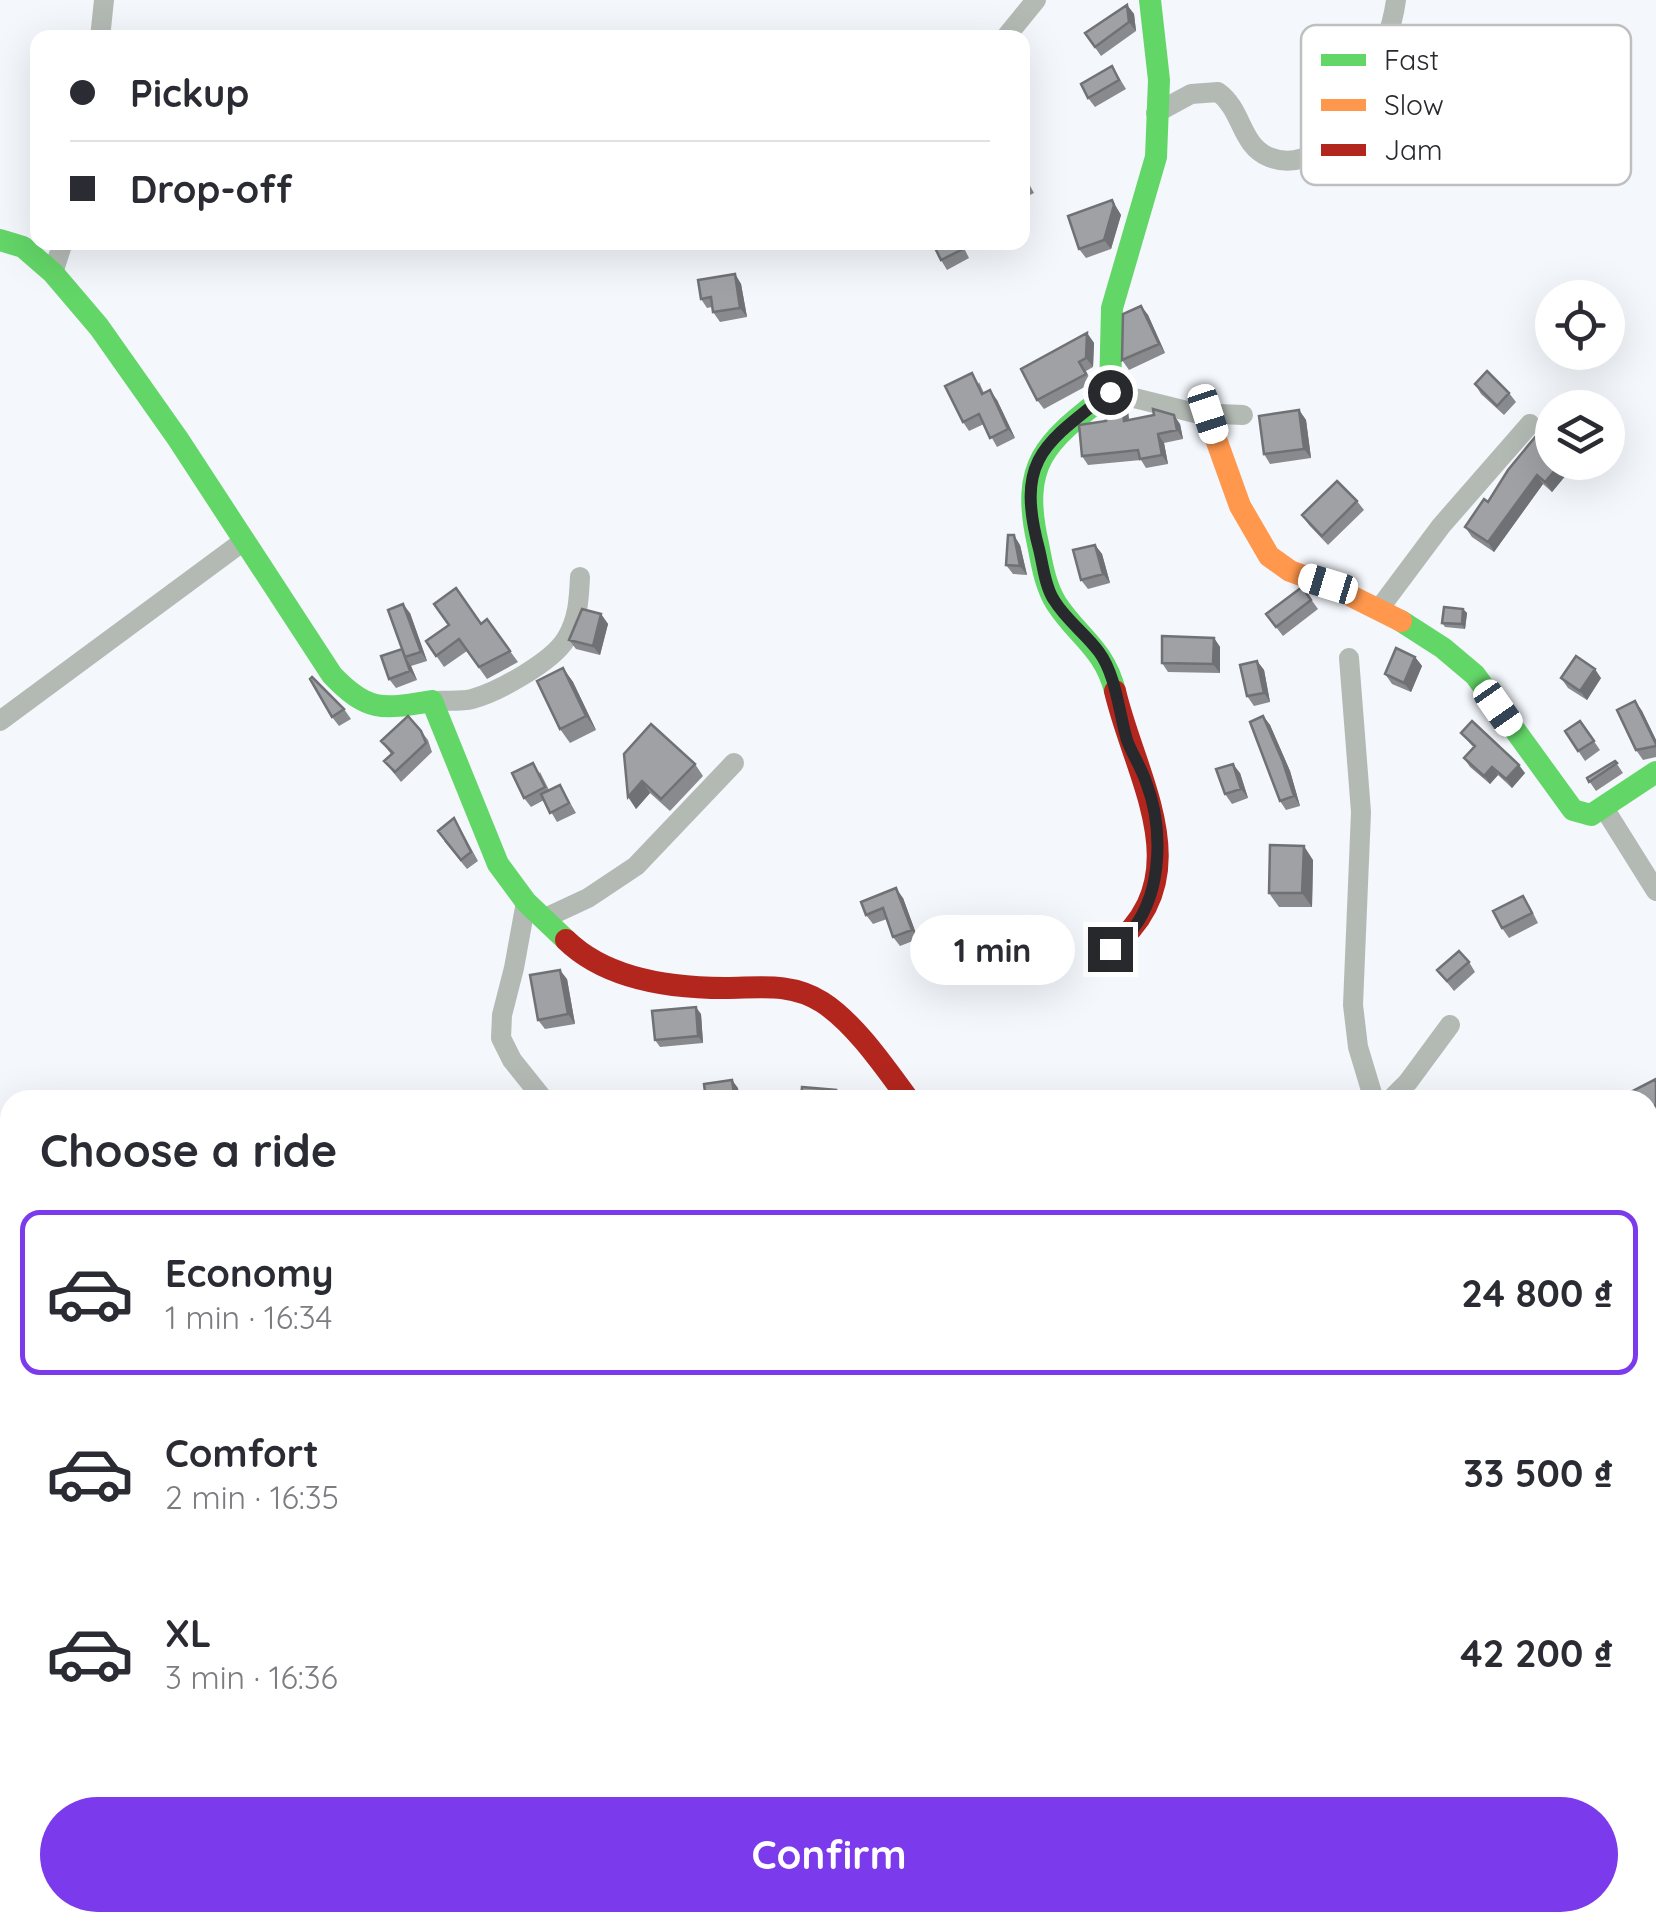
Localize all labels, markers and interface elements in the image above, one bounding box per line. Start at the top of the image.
legend [1301,25,1631,185]
text: Fast [1384,42,1439,77]
text: Pickup [130,69,249,117]
text: Slow [1384,87,1444,122]
text: Jam [1384,132,1443,167]
text: Drop-off [130,165,292,213]
map controls [1535,280,1625,480]
button: locate [1535,280,1625,370]
route start [1088,370,1133,415]
car [1184,381,1232,447]
button: layers [1535,390,1625,480]
car [1295,561,1361,607]
car [1469,675,1527,741]
callout: 1 min [910,914,1075,984]
route end [1088,927,1133,972]
text: 1 min [954,930,1031,970]
text: Choose a ride [40,1122,337,1178]
icon: car [45,1248,135,1338]
text: Economy [165,1249,334,1297]
text: 24 800 ₫ [1461,1269,1613,1317]
text: 1 min · 16:34 [165,1297,333,1337]
icon: car [45,1428,135,1518]
text: Comfort [165,1429,319,1477]
text: 33 500 ₫ [1463,1449,1613,1497]
text: 2 min · 16:35 [165,1477,339,1517]
icon: car [45,1608,135,1698]
text: XL [165,1609,211,1657]
text: 42 200 ₫ [1460,1629,1613,1677]
text: 3 min · 16:36 [165,1657,338,1697]
button: Confirm [40,1797,1618,1912]

